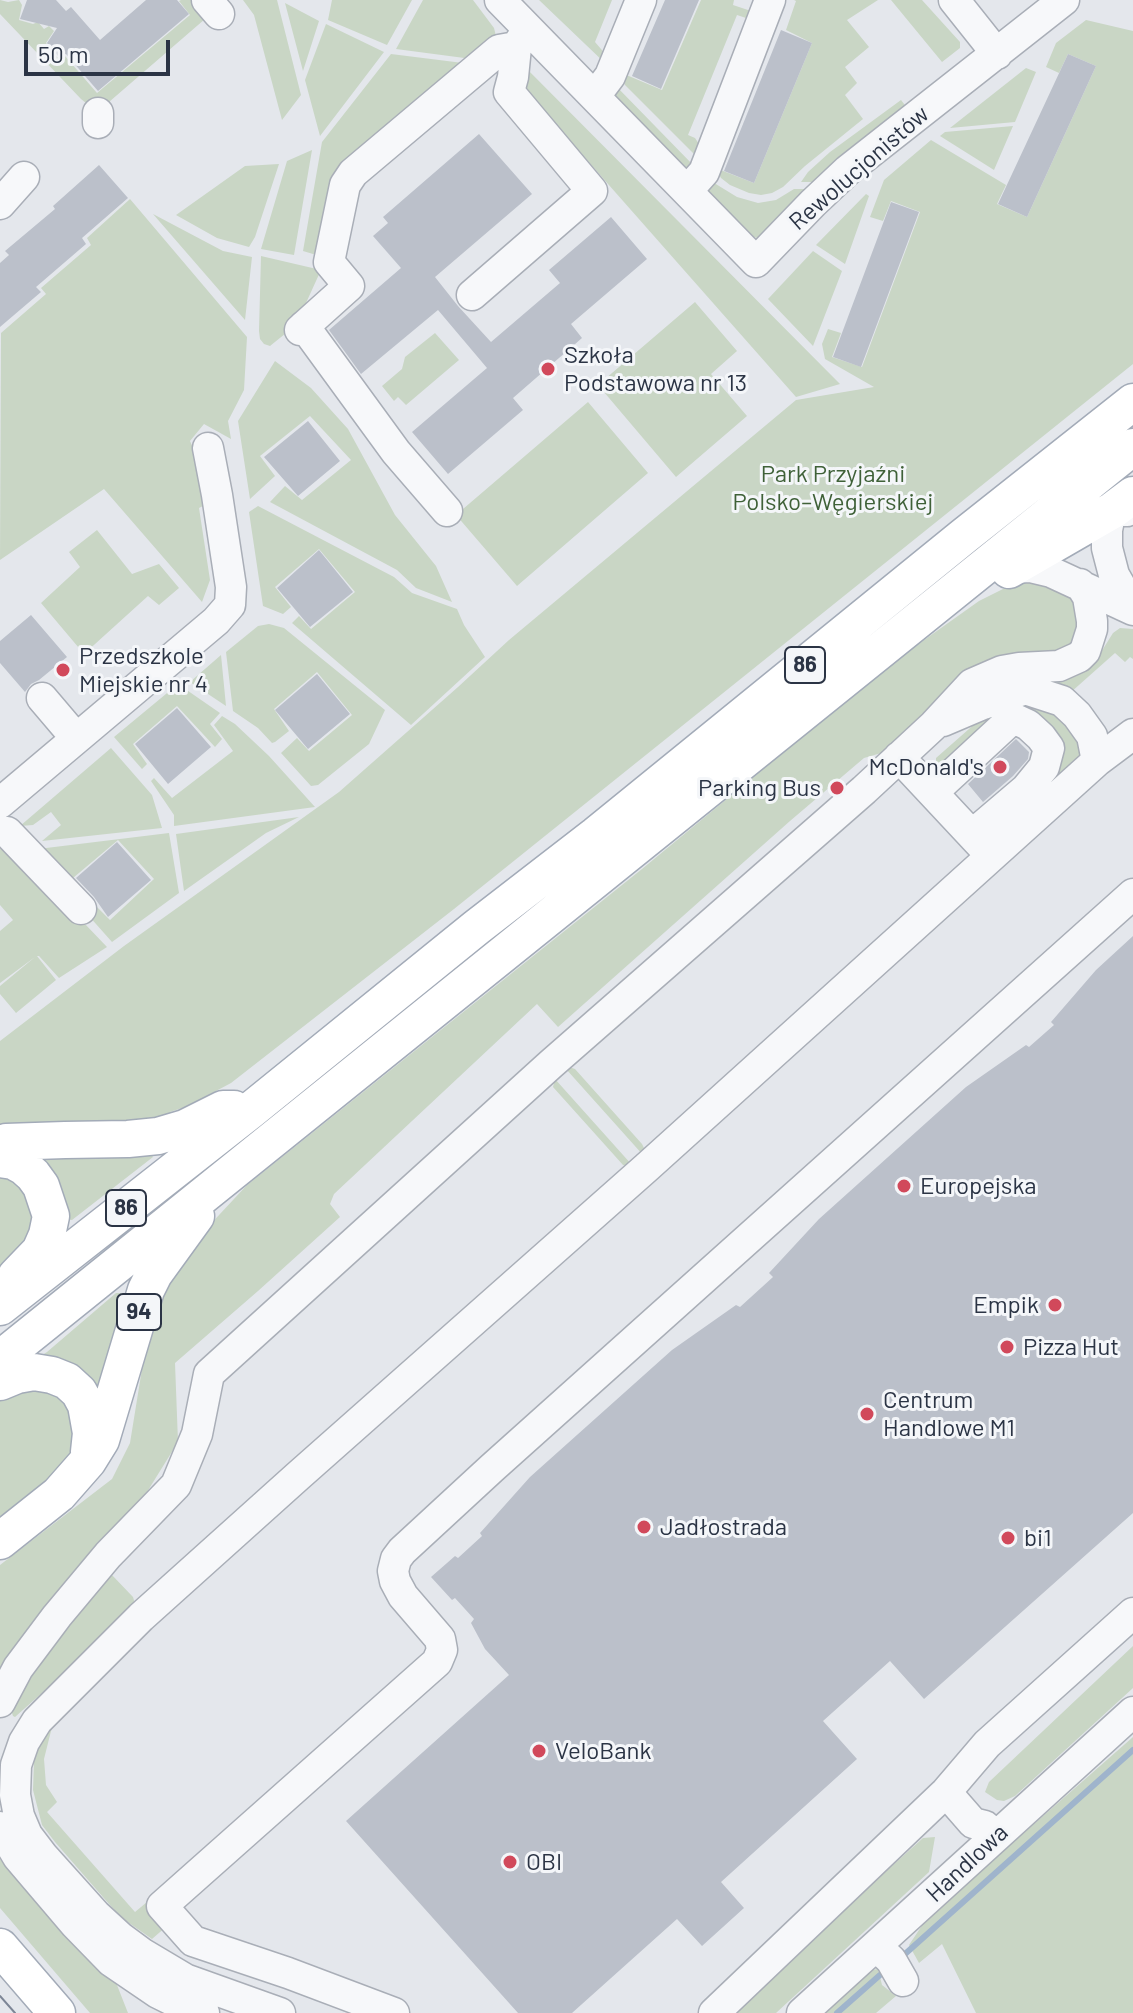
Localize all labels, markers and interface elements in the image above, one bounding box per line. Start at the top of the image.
scale bar [28,24,174,74]
text: 50 m [38,39,89,68]
street label: Rewolucjonistów [783,100,935,236]
place label: Szkoła Podstawowa nr 13 [564,341,747,397]
marker: Szkoła Podstawowa nr 13 [539,360,557,378]
park label: Park Przyjaźni Polsko–Węgierskiej [733,460,933,516]
place label: Przedszkole Miejskie nr 4 [79,642,208,698]
road number: 86 [785,647,825,683]
marker: Przedszkole Miejskie nr 4 [54,661,72,679]
place label: McDonald's [869,753,984,781]
marker: McDonald's [991,758,1009,776]
place label: Parking Bus [698,774,821,802]
marker: Parking Bus [828,779,846,797]
place label: Europejska [920,1172,1036,1200]
marker: Europejska [895,1177,913,1195]
road number: 86 [106,1190,146,1226]
place label: Empik [973,1291,1039,1319]
road number: 94 [117,1294,161,1330]
marker: Empik [1046,1296,1064,1314]
place label: Pizza Hut [1023,1333,1119,1361]
marker: Pizza Hut [998,1338,1016,1356]
place label: Centrum Handlowe M1 [883,1386,1015,1442]
marker: Centrum Handlowe M1 [858,1405,876,1423]
place label: Jadłostrada [660,1513,787,1541]
marker: Jadłostrada [635,1518,653,1536]
place label: bi1 [1024,1524,1052,1552]
marker: bi1 [999,1529,1017,1547]
place label: VeloBank [555,1737,651,1765]
marker: VeloBank [530,1742,548,1760]
street label: Handlowa [920,1818,1014,1908]
place label: OBI [526,1848,562,1876]
marker: OBI [501,1853,519,1871]

